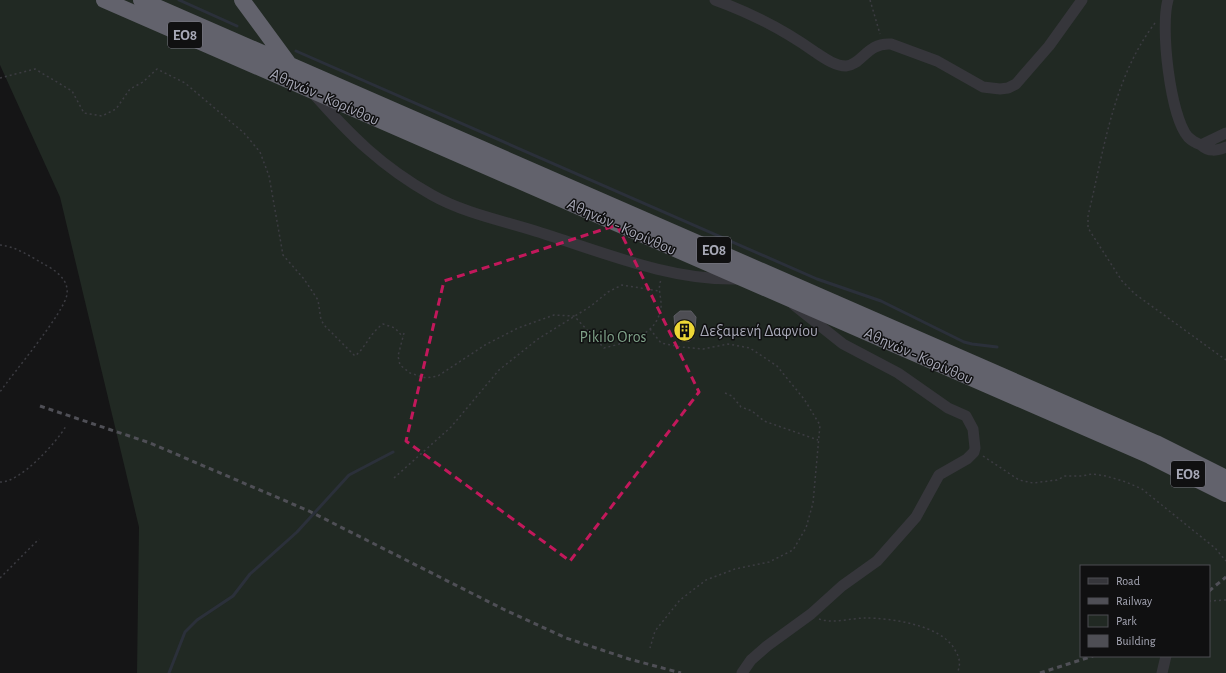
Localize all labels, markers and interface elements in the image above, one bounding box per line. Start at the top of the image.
road number: ΕΟ8 [168,22,202,48]
street label: Αθηνών - Κορίνθου [268,66,381,128]
street label: Αθηνών - Κορίνθου [565,196,678,258]
road number: ΕΟ8 [697,237,731,263]
building icon: Δεξαμενή Δαφνίου [672,317,698,343]
place label: Δεξαμενή Δαφνίου [700,323,818,339]
street label: Αθηνών - Κορίνθου [862,325,975,387]
park label: Pikilo Oros [580,329,647,345]
road number: ΕΟ8 [1171,461,1205,487]
legend [1080,565,1210,657]
text: Road [1116,575,1140,587]
text: Railway [1116,595,1152,608]
text: Park [1116,615,1137,627]
text: Building [1116,635,1156,647]

